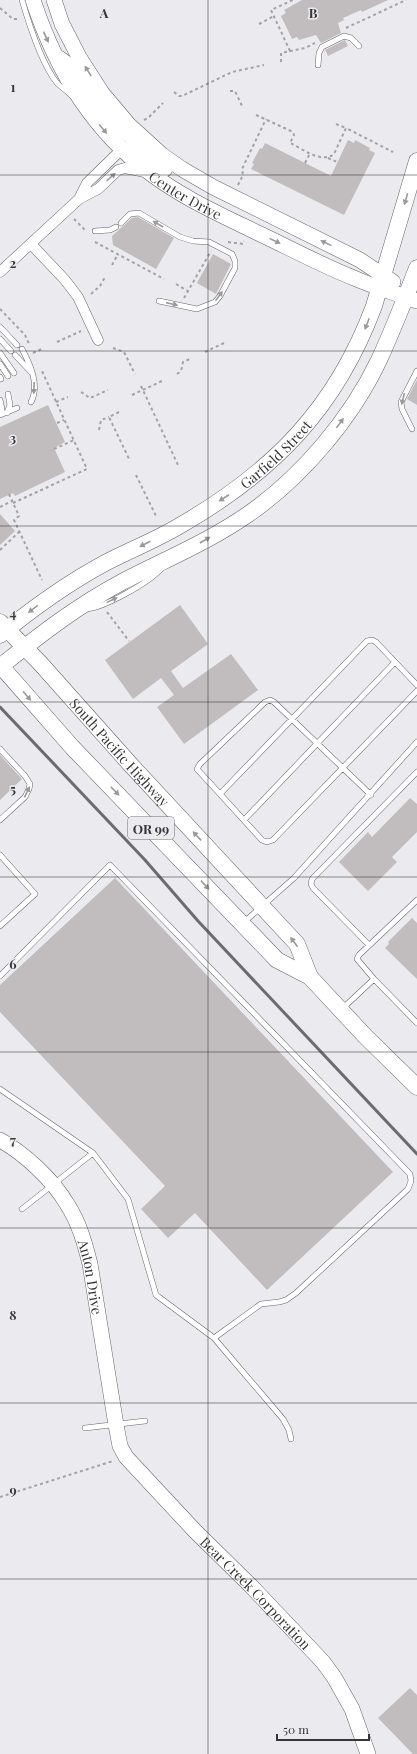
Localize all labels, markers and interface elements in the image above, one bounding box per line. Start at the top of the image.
text: A [99,4,109,21]
text: B [309,4,318,21]
one-way arrow [43,31,49,42]
one-way arrow [85,65,92,77]
text: 1 [11,78,16,95]
one-way arrow [99,123,108,134]
street label: Center Drive [146,166,225,223]
one-way arrow [106,172,116,182]
one-way arrow [403,193,409,205]
one-way arrow [152,221,164,228]
one-way arrow [269,238,280,244]
one-way arrow [320,239,331,246]
text: 2 [10,254,17,271]
one-way arrow [215,291,223,302]
one-way arrow [166,301,178,307]
one-way arrow [364,319,370,331]
one-way arrow [31,382,37,395]
one-way arrow [400,394,406,406]
street label: Garfield Street [236,415,316,493]
one-way arrow [336,417,344,428]
text: 3 [10,429,16,446]
one-way arrow [219,494,230,502]
one-way arrow [200,536,210,544]
one-way arrow [139,540,150,547]
one-way arrow [106,597,118,603]
text: 4 [10,604,17,621]
one-way arrow [27,605,38,613]
one-way arrow [22,691,31,700]
street label: South Pacific Highway [66,694,174,810]
text: 5 [10,780,16,797]
one-way arrow [24,786,30,798]
one-way arrow [110,786,120,796]
road number: OR 99 [128,817,174,839]
one-way arrow [192,831,202,841]
one-way arrow [201,880,210,890]
one-way arrow [290,937,298,948]
text: 6 [9,955,17,972]
text: 7 [10,1131,16,1148]
street label: Anton Drive [74,1236,107,1316]
text: 8 [9,1306,17,1323]
text: 9 [9,1481,17,1498]
street label: Bear Creek Corporation [196,1532,316,1654]
scale bar [277,1716,369,1742]
text: 50 m [283,1721,309,1737]

